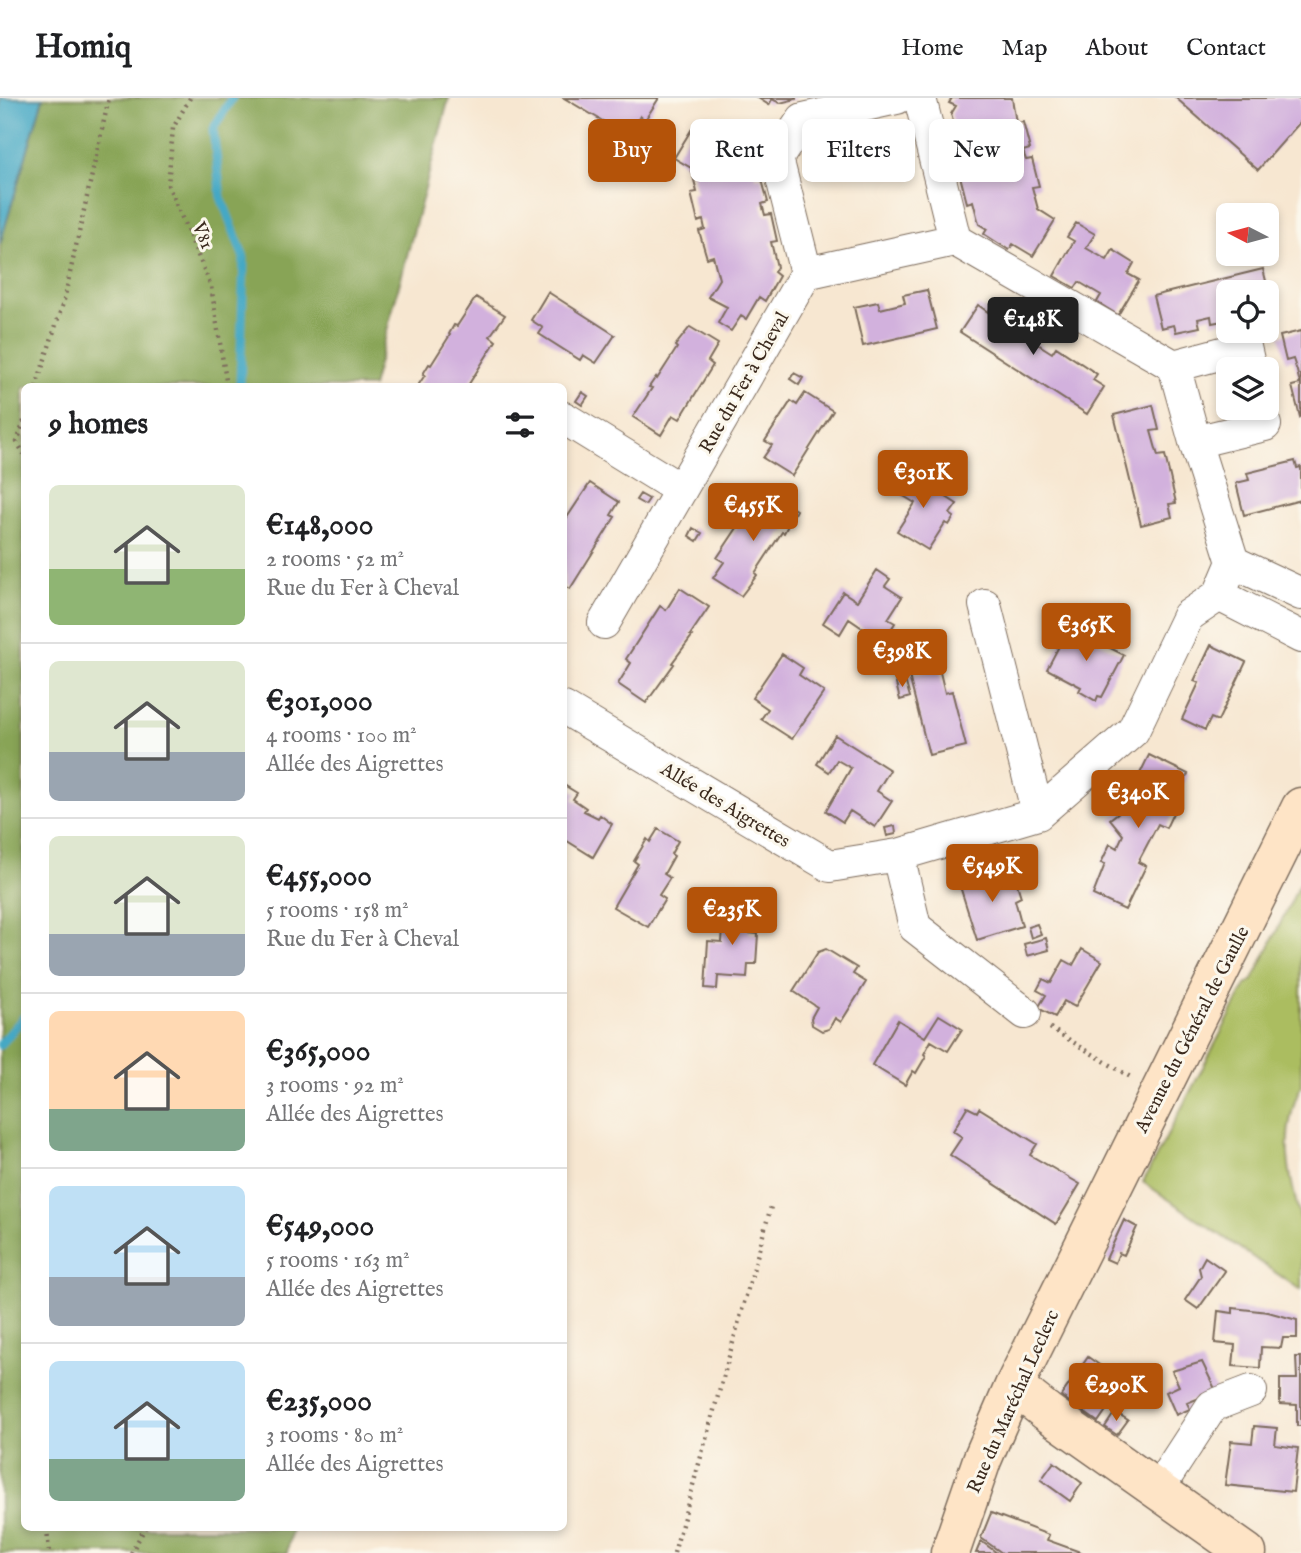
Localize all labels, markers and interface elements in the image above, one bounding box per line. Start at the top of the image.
text: Homiq [35,27,131,69]
text: Home [901,33,964,64]
text: Map [1002,33,1048,64]
text: About [1086,33,1148,64]
text: Contact [1186,33,1266,64]
chip: Buy [588,119,676,182]
chip: Rent [690,119,788,182]
chip: Filters [802,119,915,182]
chip: New [929,119,1024,182]
north arrow [1216,203,1279,266]
map controls [1216,203,1279,420]
street label: V81 [185,218,218,253]
button: locate [1216,280,1279,343]
pin: €148K [984,298,1082,357]
text: €148K [1004,305,1062,334]
street label: Rue du Fer à Cheval [694,307,795,458]
button: layers [1216,357,1279,420]
text: 9 homes [49,406,148,444]
icon: filters [501,406,539,444]
pin: €301K [874,450,972,510]
text: €301K [894,458,952,487]
pin: €455K [704,484,802,543]
text: €455K [724,491,782,520]
text: €148,000 [266,507,373,545]
icon: home [105,513,189,597]
text: 2 rooms · 52 m² [266,545,404,574]
text: Rue du Fer à Cheval [266,574,459,603]
pin: €365K [1037,603,1135,663]
text: €365K [1058,611,1114,640]
pin: €398K [853,630,951,689]
text: €398K [873,637,931,666]
text: €301,000 [266,683,373,721]
icon: home [105,689,189,773]
text: 4 rooms · 100 m² [266,721,417,750]
text: Allée des Aigrettes [266,750,444,779]
street label: Allée des Aigrettes [655,757,794,854]
pin: €340K [1089,770,1187,830]
text: €340K [1107,778,1169,807]
pin: €549K [943,844,1041,904]
text: €549K [962,852,1022,881]
text: €455,000 [266,858,372,896]
icon: home [105,864,189,948]
pin: €235K [683,888,781,947]
text: €235K [703,895,761,924]
text: 5 rooms · 158 m² [266,896,409,925]
street label: Avenue du Général de Gaulle [1130,922,1256,1138]
text: Rue du Fer à Cheval [266,925,459,954]
text: €365,000 [266,1033,371,1071]
icon: home [105,1039,189,1123]
text: 3 rooms · 92 m² [266,1071,404,1100]
text: Allée des Aigrettes [266,1100,444,1129]
text: €549,000 [266,1208,374,1246]
icon: home [105,1214,189,1298]
text: 5 rooms · 163 m² [266,1246,410,1275]
text: Allée des Aigrettes [266,1275,444,1304]
street label: Rue du Maréchal Leclerc [963,1306,1065,1497]
pin: €290K [1067,1364,1165,1423]
text: €290K [1085,1371,1147,1400]
text: €235,000 [266,1383,372,1421]
icon: home [105,1389,189,1473]
text: 3 rooms · 80 m² [266,1421,403,1450]
text: Allée des Aigrettes [266,1450,444,1479]

